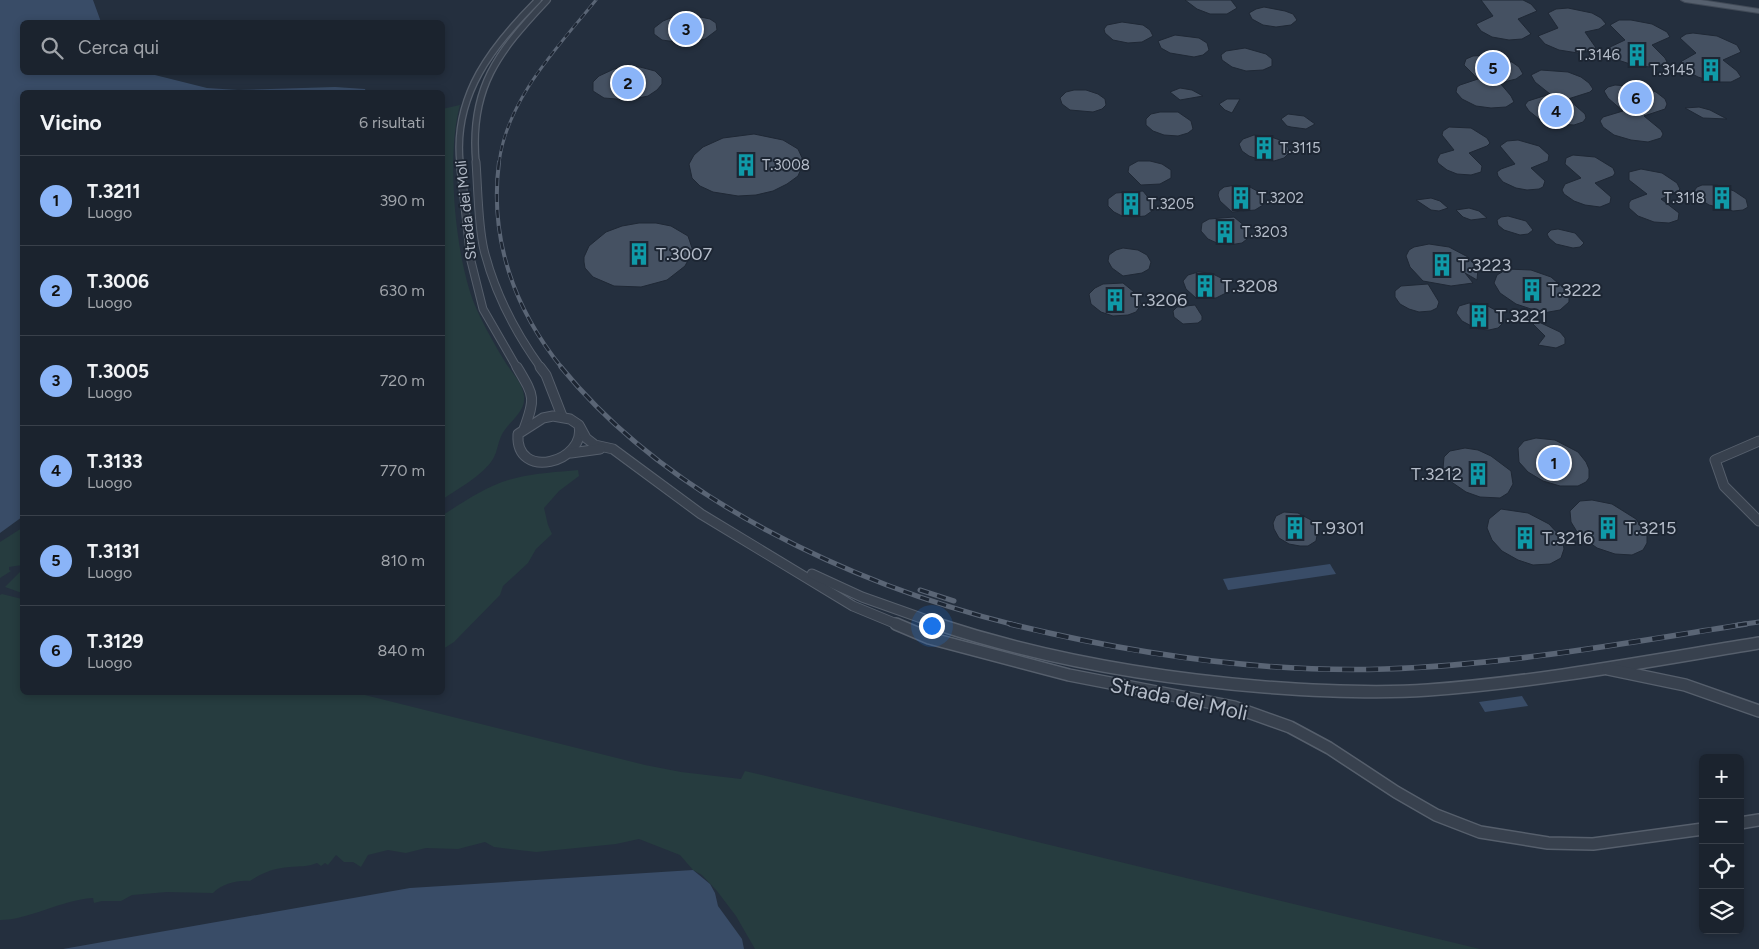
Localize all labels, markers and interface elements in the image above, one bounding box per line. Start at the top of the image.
pin: 3 [670,10,702,48]
search box [20,20,445,75]
icon: search [38,34,66,62]
text: Cerca qui [78,36,159,59]
building icon: T.3146 [1624,42,1650,68]
place label: T.3146 [1576,46,1621,64]
pin: 5 [1477,49,1509,87]
building icon: T.3145 [1698,57,1724,83]
place label: T.3145 [1650,61,1694,79]
pin: 2 [612,64,644,102]
pin: 6 [1620,79,1652,117]
pin: 4 [1540,92,1572,130]
text: Vicino [40,110,102,135]
text: 6 risultati [359,113,425,132]
building icon: T.3115 [1251,135,1277,161]
place label: T.3115 [1280,139,1321,157]
building icon: T.3008 [733,152,759,178]
place label: T.3008 [762,156,810,174]
street label: Strada dei Moli [452,159,480,261]
text: T.3211 [87,180,140,203]
building icon: T.3202 [1228,185,1254,211]
building icon: T.3118 [1709,185,1735,211]
place label: T.3202 [1258,189,1304,207]
place label: T.3118 [1664,189,1705,207]
text: 1 [53,191,59,210]
text: 390 m [379,191,425,210]
building icon: T.3205 [1118,191,1144,217]
place label: T.3205 [1148,195,1194,213]
text: Luogo [87,203,132,222]
building icon: T.3203 [1212,219,1238,245]
place label: T.3203 [1242,223,1288,241]
building icon: T.3007 [626,241,652,267]
place label: T.3007 [656,243,713,265]
building icon: T.3223 [1429,252,1455,278]
place label: T.3223 [1458,254,1511,276]
text: T.3006 [87,270,149,293]
building icon: T.3208 [1192,273,1218,299]
place label: T.3208 [1222,275,1278,297]
building icon: T.3222 [1519,277,1545,303]
place label: T.3222 [1548,279,1602,301]
text: 2 [51,281,61,300]
text: 630 m [379,281,425,300]
building icon: T.3206 [1102,287,1128,313]
place label: T.3206 [1132,289,1187,311]
text: Luogo [87,293,132,312]
building icon: T.3221 [1466,303,1492,329]
place label: T.3221 [1496,305,1547,327]
text: T.3005 [87,360,149,383]
text: 3 [52,371,60,390]
text: 720 m [380,371,425,390]
text: Luogo [87,383,132,402]
pin: 1 [1538,444,1570,482]
text: T.3133 [87,450,143,473]
text: 4 [51,461,61,480]
text: 770 m [380,461,425,480]
building icon: T.3212 [1465,461,1491,487]
place label: T.3212 [1411,463,1462,485]
text: Luogo [87,473,132,492]
building icon: T.9301 [1282,515,1308,541]
building icon: T.3215 [1595,515,1621,541]
place label: T.9301 [1312,517,1365,539]
place label: T.3215 [1625,517,1676,539]
building icon: T.3216 [1512,525,1538,551]
place label: T.3216 [1542,527,1593,549]
text: T.3131 [87,540,140,563]
text: 5 [51,551,61,570]
text: 810 m [381,551,425,570]
text: Luogo [87,563,132,582]
your location [919,613,945,639]
text: T.3129 [87,630,143,653]
text: 6 [51,641,61,660]
text: 840 m [377,641,425,660]
text: Luogo [87,653,132,672]
street label: Strada dei Moli [1108,672,1250,725]
map controls [1699,754,1744,934]
button: + [1699,754,1744,799]
button: − [1699,799,1744,844]
button: locate [1699,844,1744,889]
button: layers [1699,889,1744,934]

